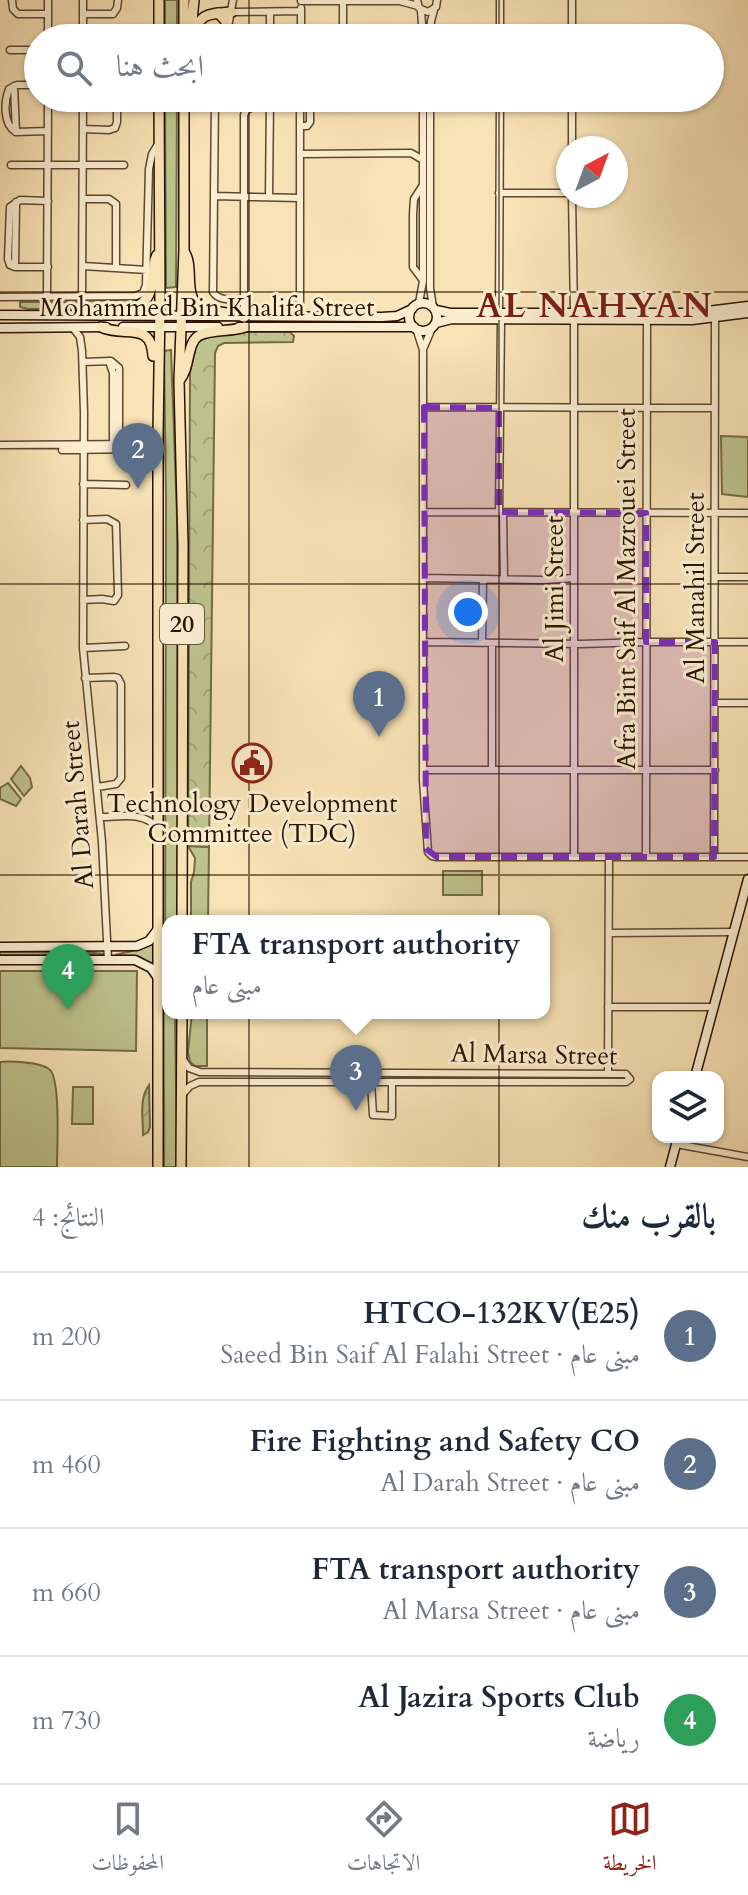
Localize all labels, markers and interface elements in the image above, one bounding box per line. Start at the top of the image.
search box [24,24,724,112]
icon: search [52,46,96,90]
text: ابحث هنا [116,46,204,87]
north arrow [556,136,628,208]
district label: AL NAHYAN [476,283,714,329]
street label: Mohammed Bin Khalifa Street [40,290,374,325]
street label: Afra Bint Saif Al Mazrouei Street [609,408,644,770]
pin: 2 [112,423,164,489]
street label: Al Manahil Street [678,492,713,684]
street label: Al Jimi Street [537,515,572,663]
your location [448,592,488,632]
road number: 20 [160,604,204,644]
pin: 1 [353,671,405,737]
street label: Al Darah Street [53,719,102,891]
public building icon: Technology Development Committee (TDC) [231,742,273,784]
place label: Technology Development Committee (TDC) [107,786,397,851]
popup [162,915,550,1019]
text: FTA transport authority [192,924,520,965]
pin: 4 [42,944,94,1010]
text: مبنى عام [192,968,262,1003]
street label: Al Marsa Street [450,1036,618,1073]
pin: 3 [330,1045,382,1111]
map controls [652,1071,724,1143]
button: layers [652,1071,724,1143]
text: بالقرب منك [581,1193,716,1239]
text: النتائج: 4 [32,1200,105,1235]
text: HTCO-132KV(E25) [363,1293,640,1334]
text: 200 m [32,1319,101,1354]
text: 1 [683,1319,697,1354]
text: مبنى عام · Saeed Bin Saif Al Falahi Street [220,1337,640,1372]
text: Fire Fighting and Safety CO [250,1421,640,1462]
text: 460 m [32,1447,101,1482]
text: 2 [683,1447,697,1482]
text: مبنى عام · Al Darah Street [380,1465,640,1500]
text: FTA transport authority [311,1549,640,1590]
text: 660 m [32,1575,101,1610]
text: 3 [683,1575,697,1610]
text: مبنى عام · Al Marsa Street [382,1593,640,1628]
text: Al Jazira Sports Club [358,1677,640,1718]
text: 730 m [32,1703,101,1738]
text: 4 [683,1703,697,1738]
text: رياضة [588,1721,640,1756]
tab: المحفوظات [91,1797,164,1884]
tab: الاتجاهات [347,1797,420,1884]
tab: الخريطة [603,1797,657,1884]

